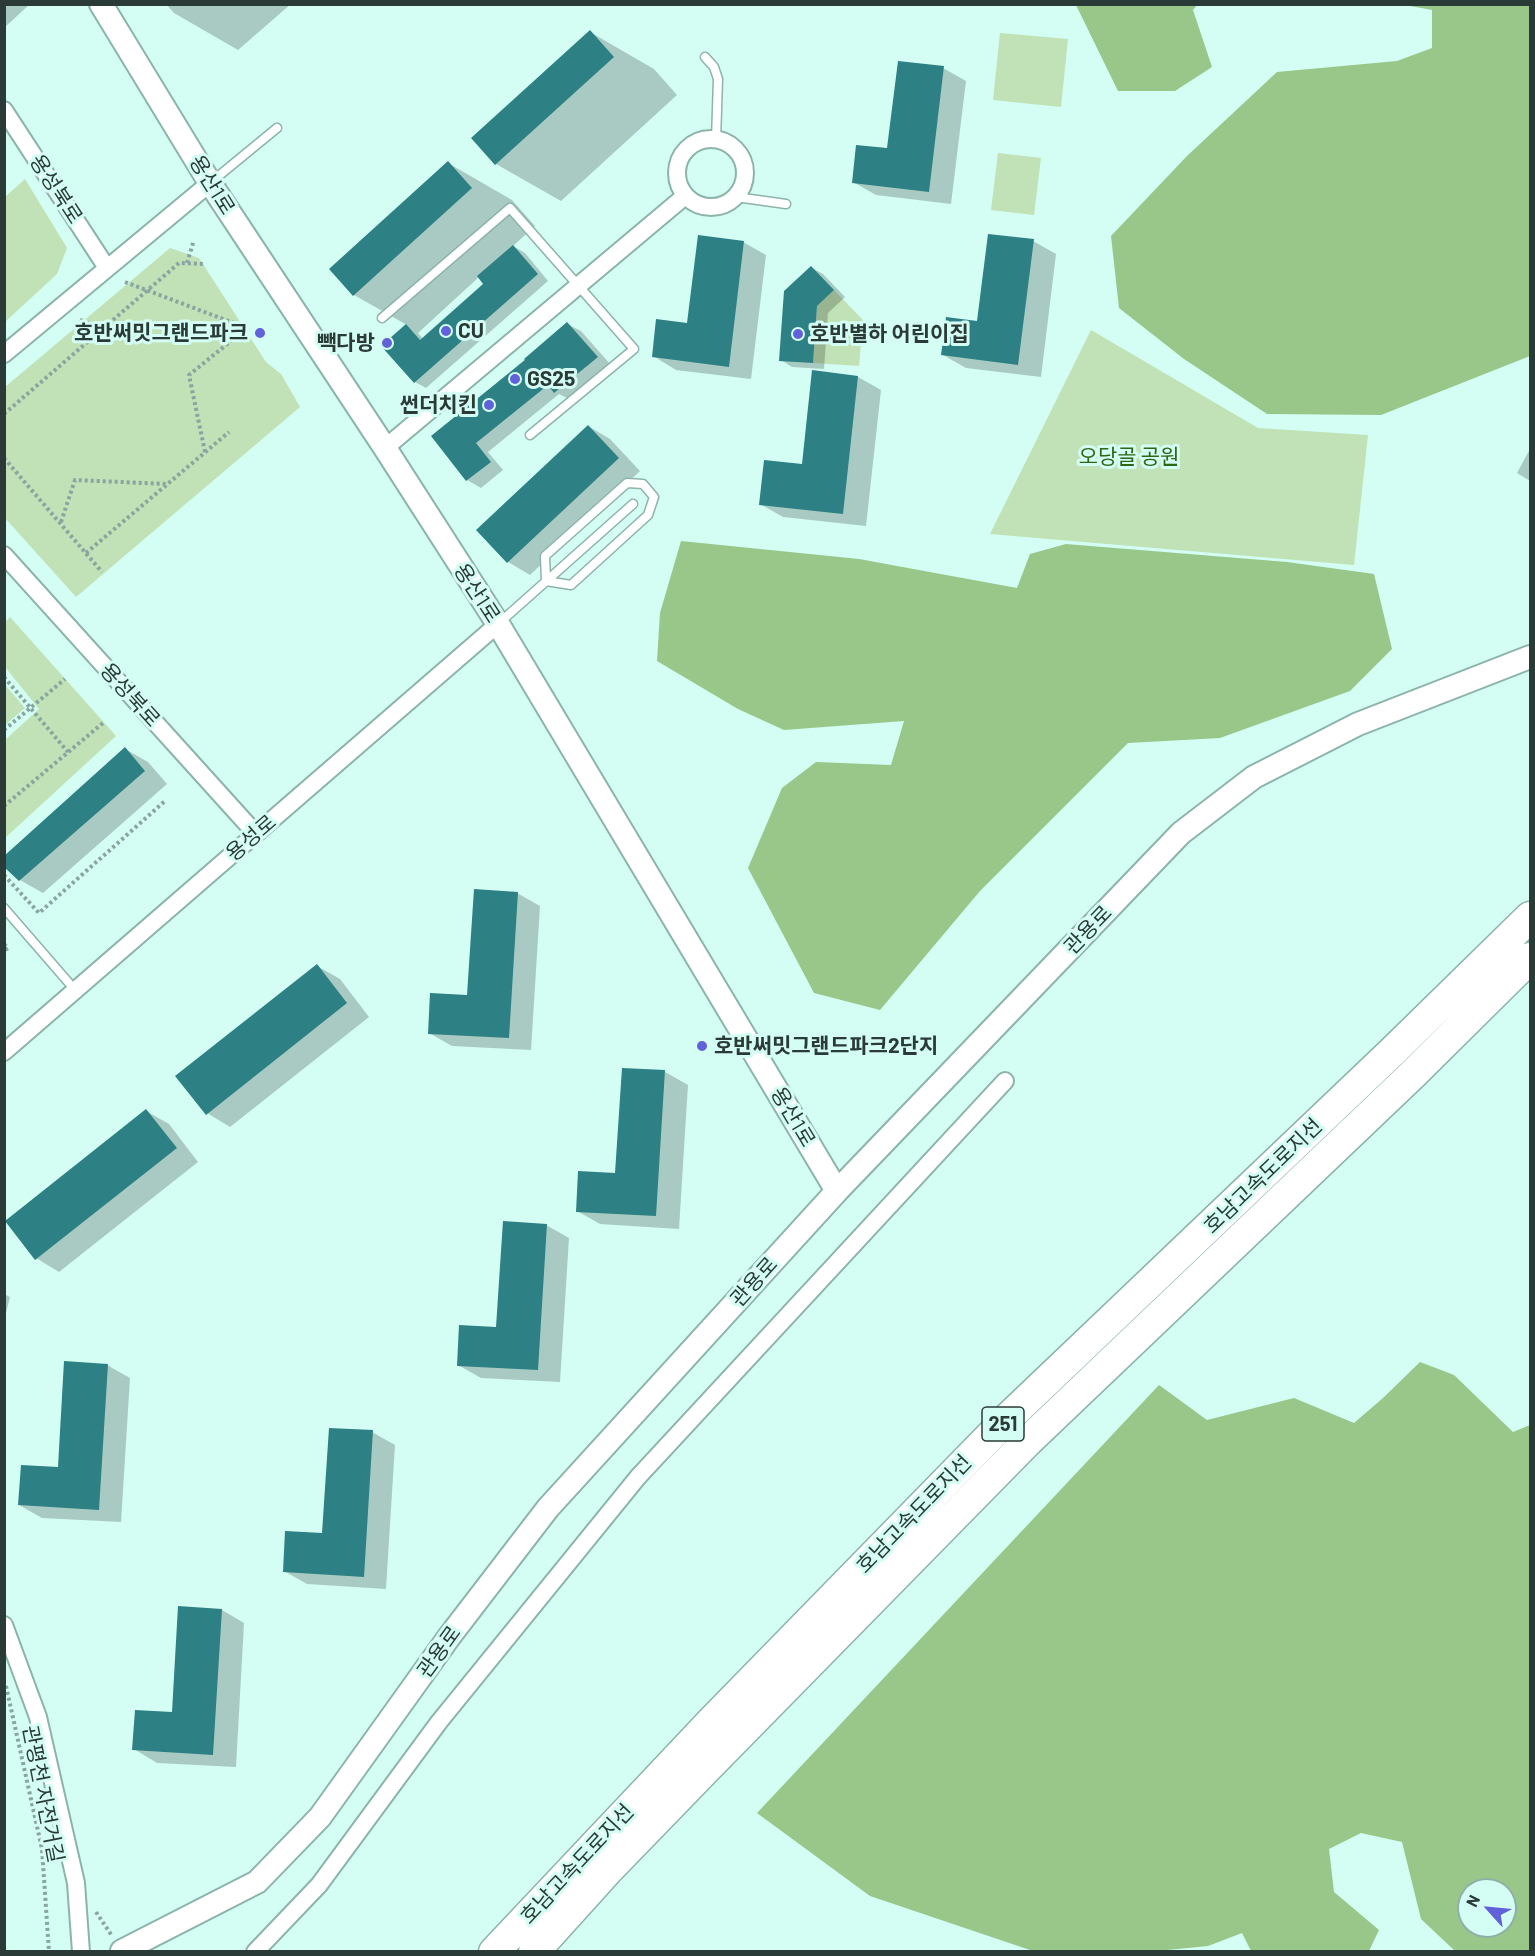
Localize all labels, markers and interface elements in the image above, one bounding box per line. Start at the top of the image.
street label: 용성북로 [24,150,88,228]
street label: 용산1로 [184,151,240,219]
place label: CU [458,318,484,344]
place label: 호반써밋그랜드파크 [74,320,248,346]
place label: 호반별하 어린이집 [810,321,969,347]
marker: CU [439,324,453,338]
marker: 호반써밋그랜드파크 [253,326,267,340]
marker: 호반별하 어린이집 [791,327,805,341]
place label: 빽다방 [317,330,375,356]
marker: 빽다방 [380,336,394,350]
place label: GS25 [527,366,575,392]
marker: GS25 [508,372,522,386]
place label: 썬더치킨 [400,392,477,418]
marker: 썬더치킨 [482,398,496,412]
park label: 오당골 공원 [1079,444,1179,470]
street label: 용산1로 [449,559,505,627]
street label: 용성북로 [95,658,165,732]
street label: 용성로 [221,809,281,867]
street label: 관용로 [1059,900,1117,960]
place label: 호반써밋그랜드파크2단지 [714,1033,938,1059]
marker: 호반써밋그랜드파크2단지 [695,1039,709,1053]
street label: 용산1로 [765,1083,821,1151]
street label: 호남고속도로지선 [1199,1113,1327,1239]
street label: 관용로 [725,1252,783,1312]
road number: 251 [982,1407,1024,1441]
street label: 호남고속도로지선 [851,1450,977,1578]
street label: 관용로 [412,1621,466,1683]
street label: 관평천 자전거길 [17,1723,69,1865]
street label: 호남고속도로지선 [515,1799,639,1929]
north arrow [1457,1878,1517,1938]
text: N [1461,1891,1483,1910]

